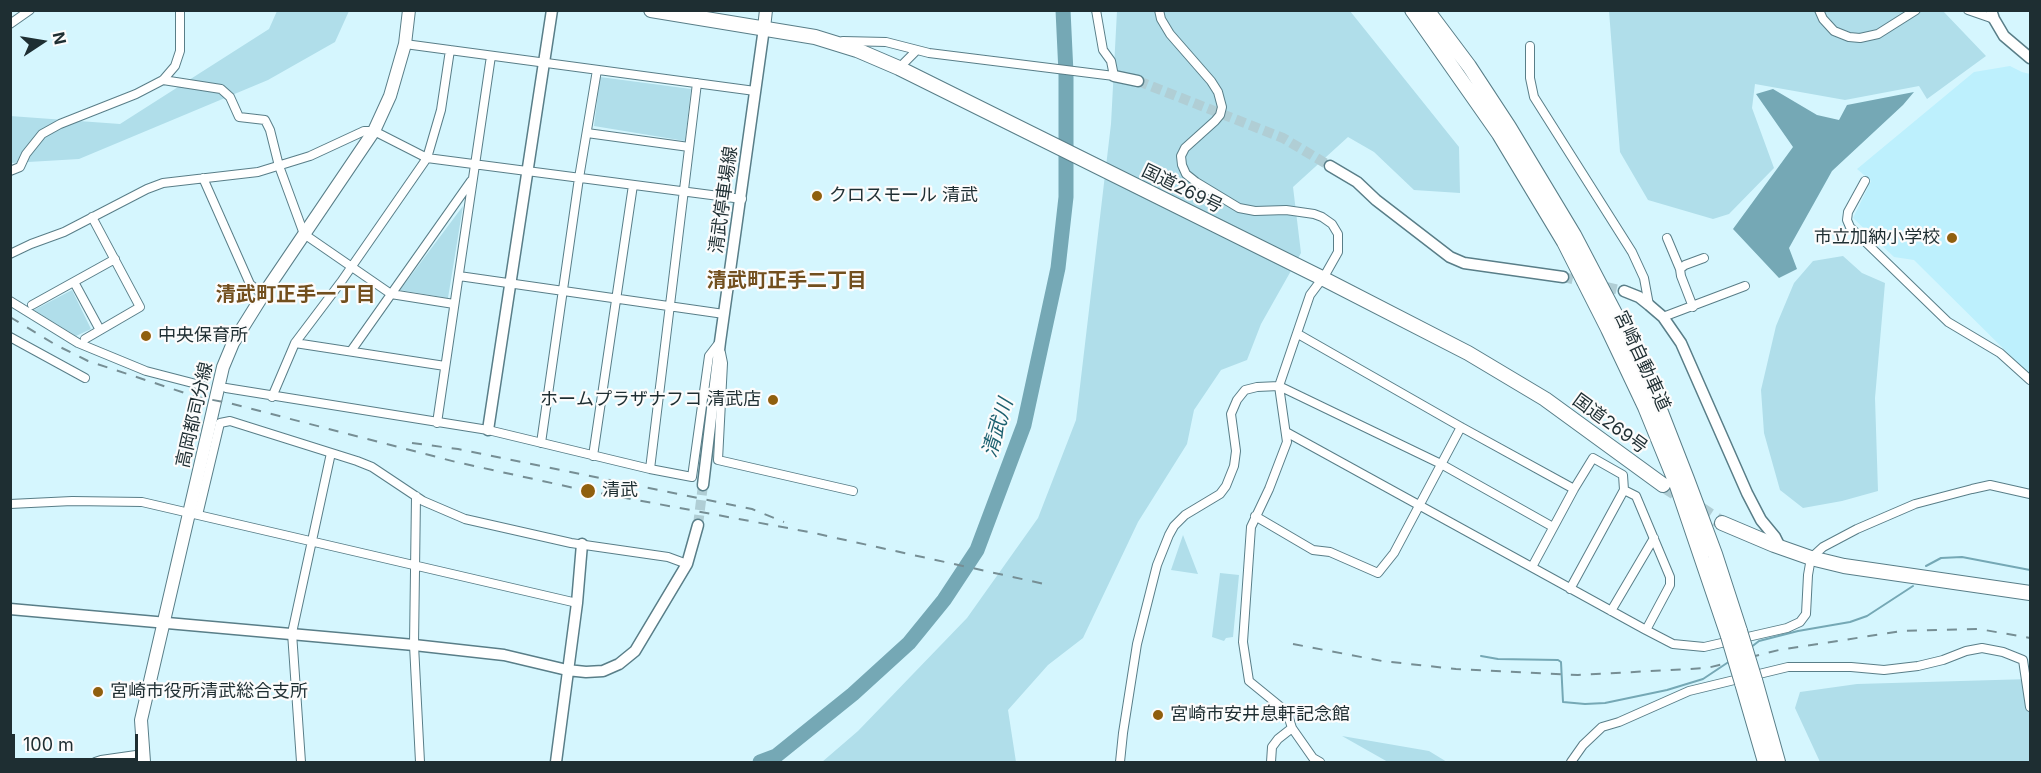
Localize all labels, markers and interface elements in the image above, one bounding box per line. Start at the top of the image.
north arrow [12,12,72,72]
text: N [49,30,71,46]
street label: 清武停車場線 [706,145,742,255]
street label: 国道269号 [1138,160,1226,218]
place label: クロスモール 清武 [829,185,978,207]
marker: クロスモール 清武 [810,189,824,203]
place label: 市立加納小学校 [1814,227,1940,249]
marker: 市立加納小学校 [1945,231,1959,245]
district label: 清武町正手二丁目 [707,269,867,293]
district label: 清武町正手一丁目 [216,283,376,307]
street label: 宮崎自動車道 [1609,307,1675,415]
place label: 中央保育所 [158,325,248,347]
marker: 中央保育所 [139,329,153,343]
street label: 高岡都司分線 [172,360,218,470]
place label: ホームプラザナフコ 清武店 [540,389,761,411]
street label: 国道269号 [1568,390,1652,458]
marker: ホームプラザナフコ 清武店 [766,393,780,407]
water label: 清武川 [978,396,1018,460]
place label: 清武 [602,480,638,502]
marker: 清武 [579,482,597,500]
place label: 宮崎市役所清武総合支所 [110,681,308,703]
marker: 宮崎市役所清武総合支所 [91,685,105,699]
place label: 宮崎市安井息軒記念館 [1170,704,1350,726]
marker: 宮崎市安井息軒記念館 [1151,708,1165,722]
scale bar [15,722,141,760]
text: 100 m [23,734,74,755]

